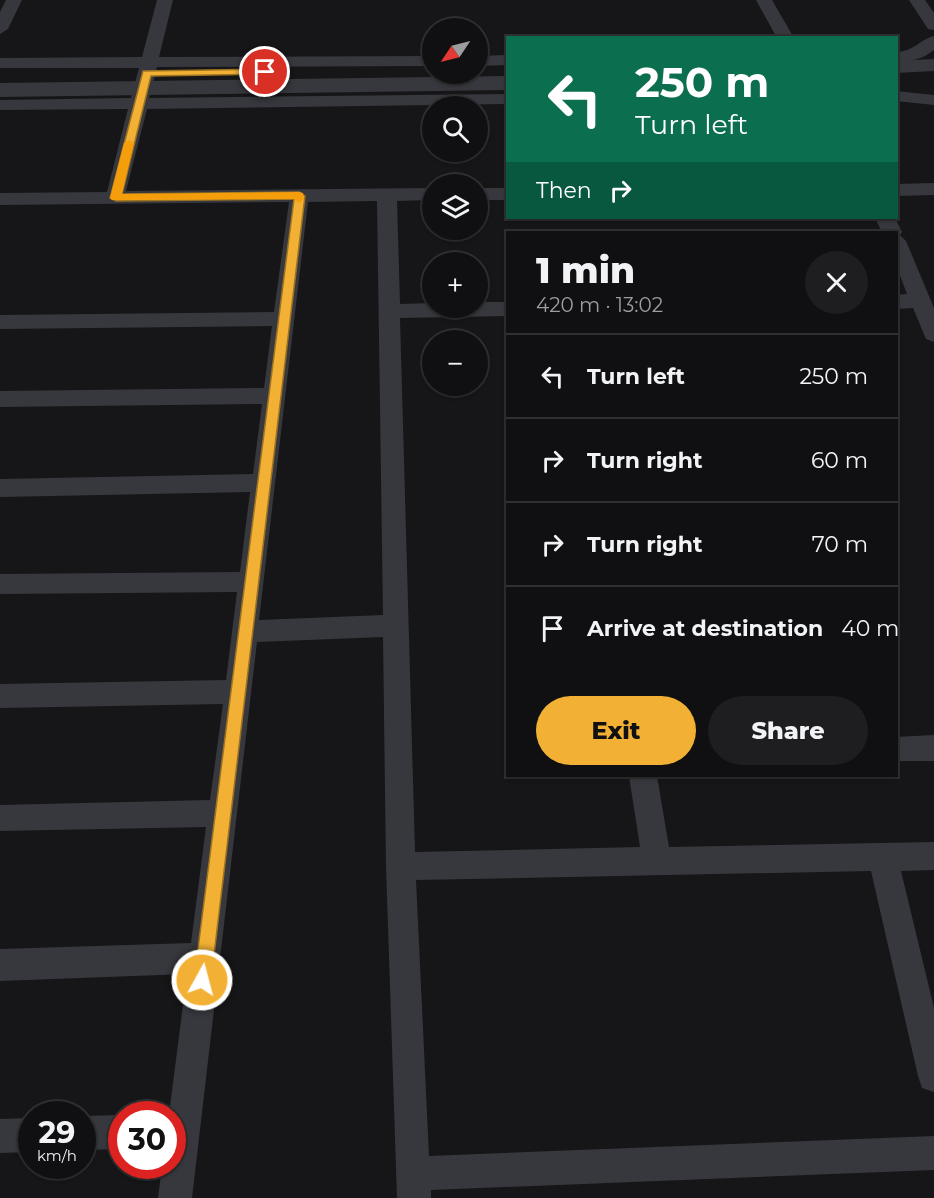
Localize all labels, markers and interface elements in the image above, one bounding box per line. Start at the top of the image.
north arrow [422,18,488,84]
map controls [422,18,488,396]
pin [239,46,290,97]
icon: arrive [248,55,281,88]
text: 250 m [635,56,769,108]
icon: left [536,60,614,138]
button: search [422,96,488,162]
text: Turn left [635,108,748,141]
button: layers [422,174,488,240]
icon: right [604,174,637,207]
text: Then [536,177,592,204]
text: 1 min [536,248,635,292]
button: close [805,251,868,314]
button: + [422,252,488,318]
text: 420 m · 13:02 [536,293,663,317]
button: − [422,330,488,396]
icon: left [536,360,569,393]
text: Turn left [587,363,685,390]
text: 250 m [799,363,868,390]
icon: right [536,444,569,477]
text: Turn right [587,447,702,474]
text: 60 m [811,447,868,474]
icon: right [536,528,569,561]
text: Turn right [587,531,702,558]
text: 70 m [812,531,868,558]
icon: arrive [536,612,569,645]
text: Arrive at destination [587,615,823,642]
text: 40 m [841,615,899,642]
button: Exit [536,696,696,765]
button: Share [708,696,868,765]
position arrow [170,948,234,1012]
speed limit sign: 30 [108,1101,186,1179]
text: 29 [39,1114,75,1151]
text: km/h [37,1146,77,1165]

